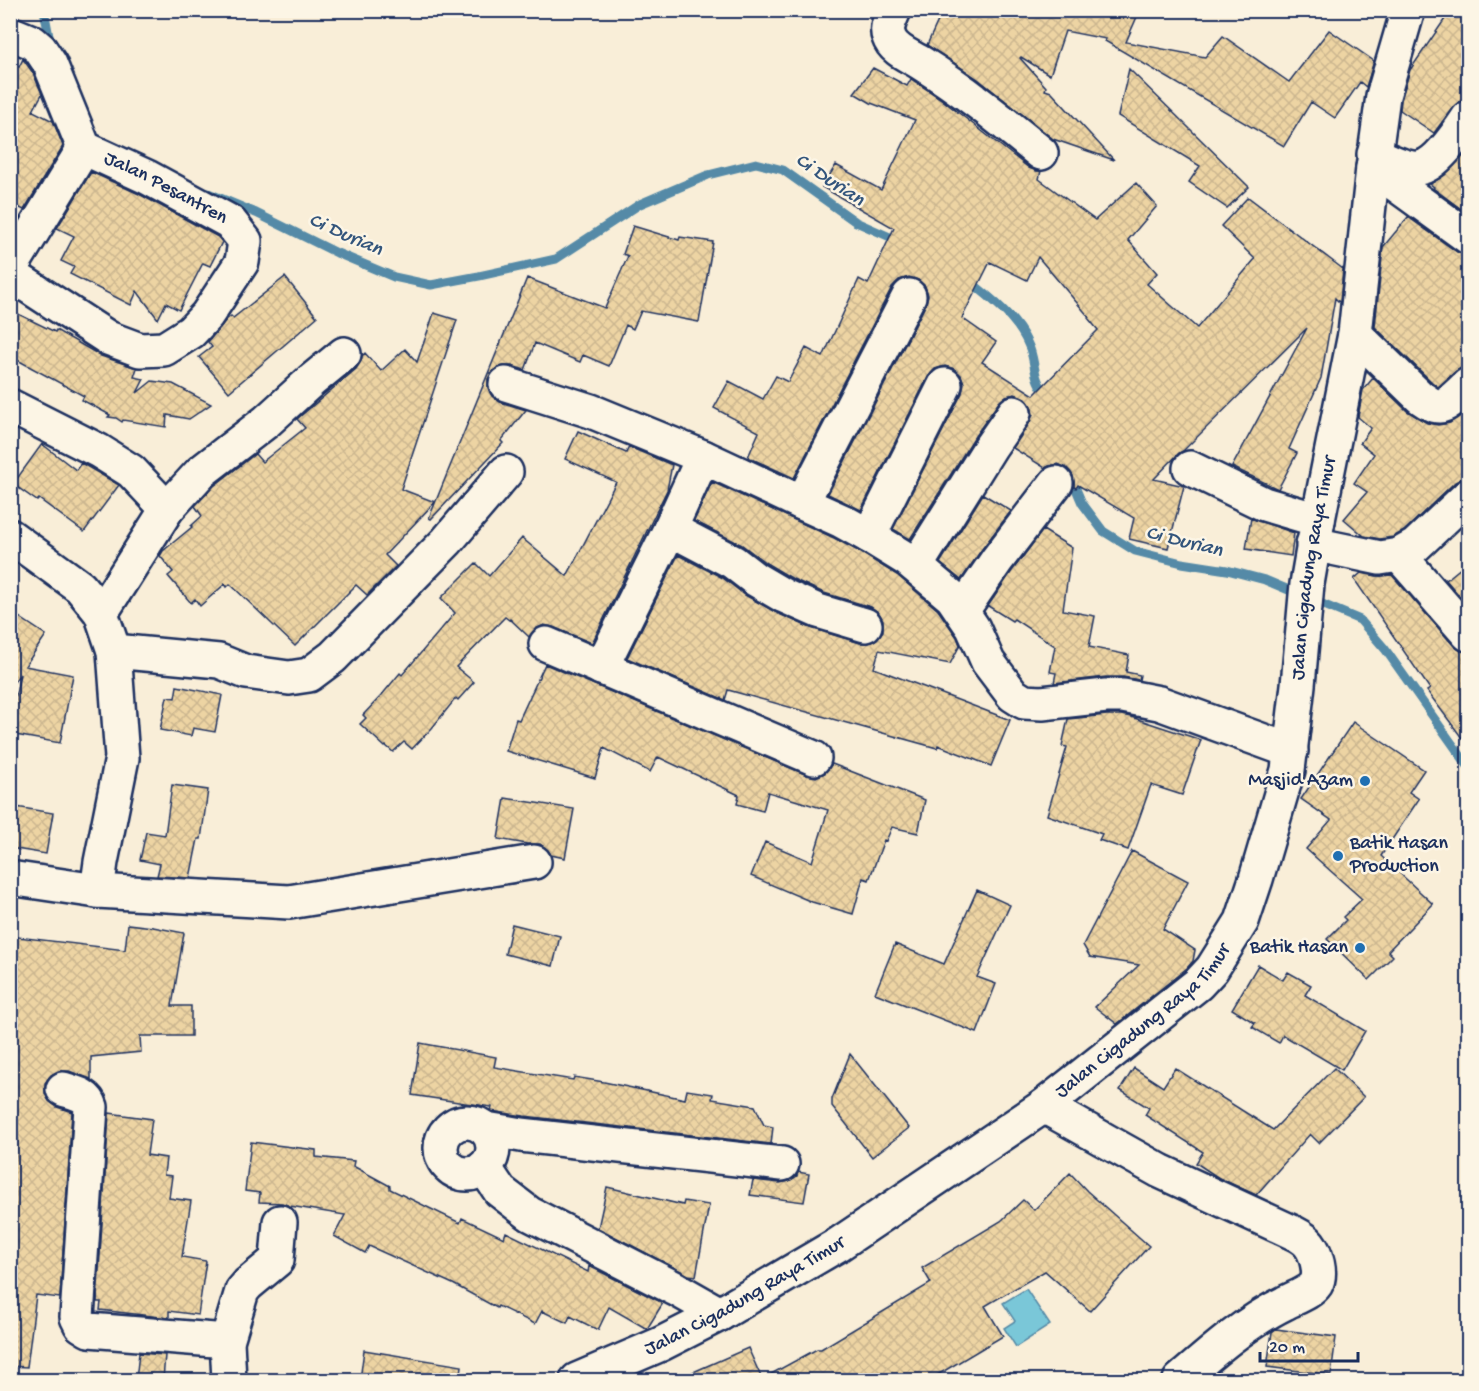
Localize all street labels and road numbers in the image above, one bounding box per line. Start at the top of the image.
street label: Jalan Pesantren [100,147,232,230]
street label: Jalan Cigadung Raya Timur [1287,452,1342,681]
street label: Jalan Cigadung Raya Timur [1051,938,1237,1104]
street label: Jalan Cigadung Raya Timur [641,1230,851,1361]

